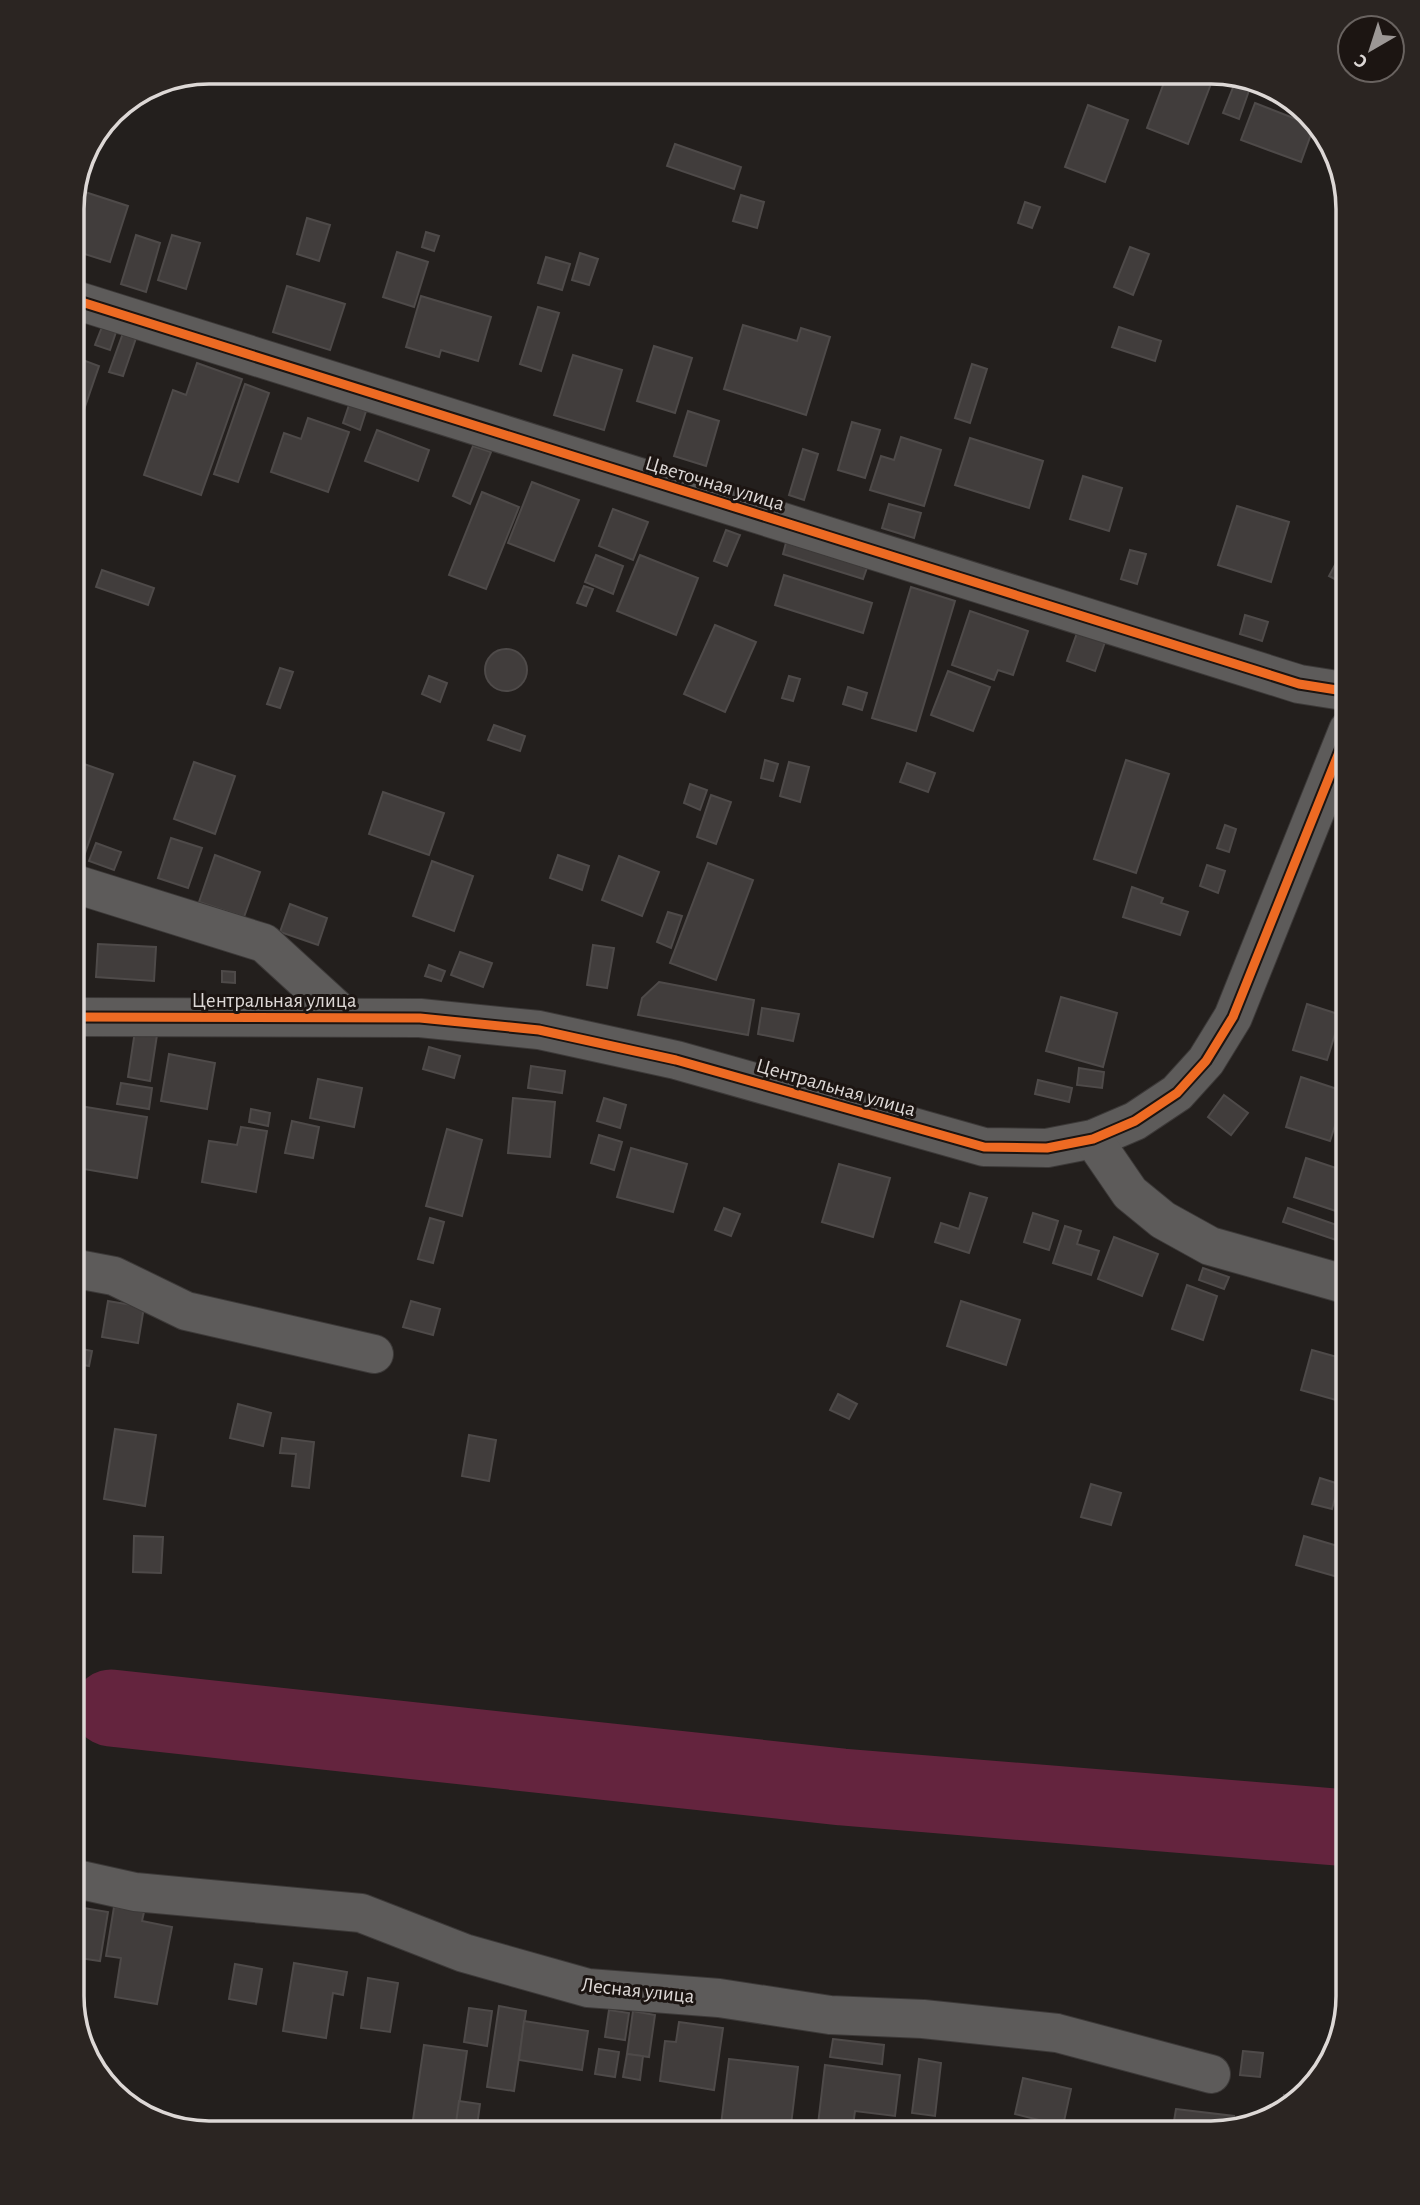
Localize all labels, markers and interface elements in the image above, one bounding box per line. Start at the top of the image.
north arrow [1336,14,1406,84]
text: С [1351,50,1371,72]
street label: Цветочная улица [643,452,787,515]
street label: Центральная улица [191,990,357,1011]
street label: Центральная улица [754,1055,919,1120]
street label: Лесная улица [580,1974,696,2007]

